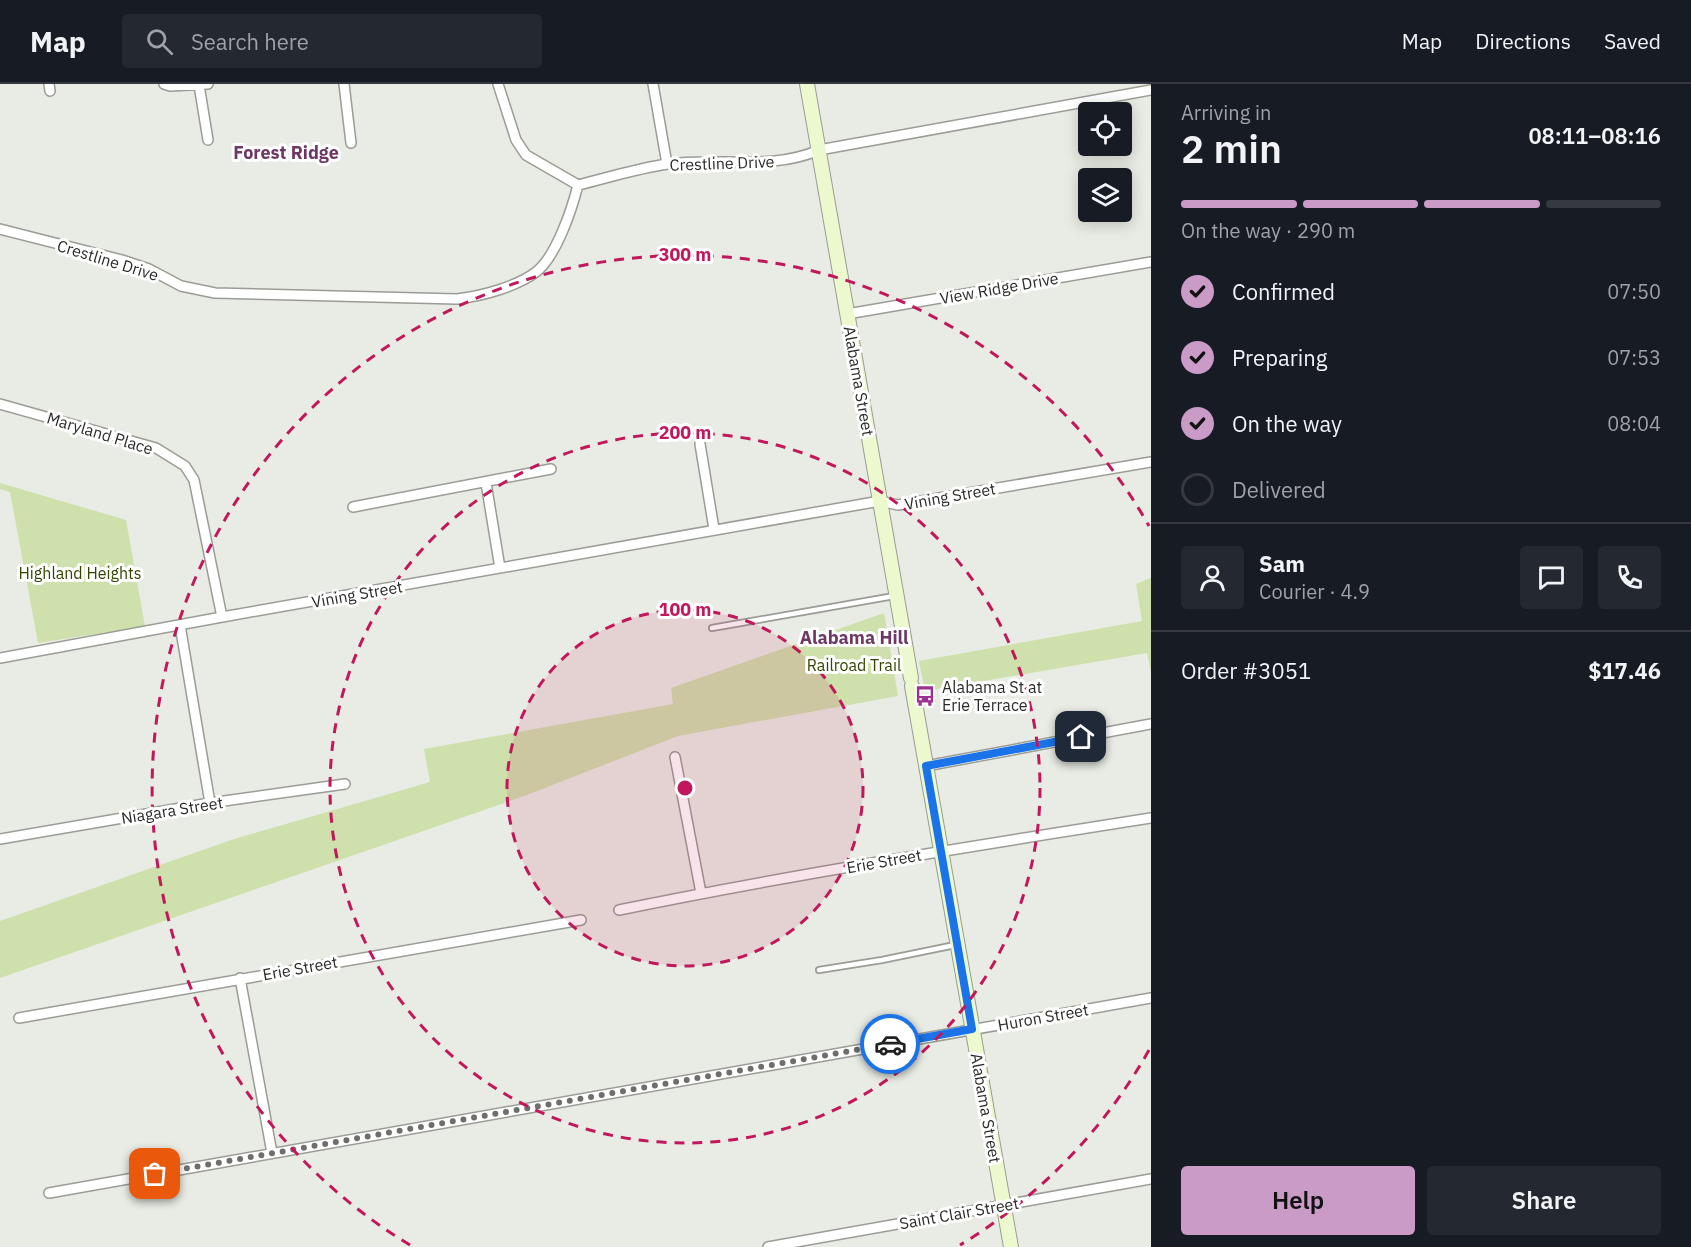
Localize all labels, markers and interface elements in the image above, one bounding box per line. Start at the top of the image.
search box [122,14,542,68]
text: Map [30,23,86,60]
icon: search [143,25,176,58]
text: Search here [191,27,309,56]
text: Map [1402,27,1442,55]
text: Directions [1475,27,1571,55]
text: Saved [1604,27,1661,55]
text: Arriving in [1181,99,1271,126]
map controls [1078,102,1132,222]
button: locate [1078,102,1132,156]
text: 08:11–08:16 [1528,121,1661,150]
text: 2 min [1181,123,1282,174]
district label: Forest Ridge [233,141,339,164]
street label: Crestline Drive [669,151,775,175]
button: layers [1078,168,1132,222]
text: On the way · 290 m [1181,217,1355,244]
street label: Crestline Drive [55,235,161,285]
text: 300 m [659,243,711,266]
street label: View Ridge Drive [938,268,1060,308]
icon: check [1181,275,1214,308]
text: Confirmed [1232,277,1335,306]
text: 07:50 [1607,278,1661,305]
street label: Alabama Street [840,325,878,437]
icon: check [1181,341,1214,374]
text: Preparing [1232,343,1327,372]
text: 07:53 [1607,344,1661,371]
street label: Maryland Place [45,407,156,459]
icon: check [1181,407,1214,440]
text: On the way [1232,409,1342,438]
text: 08:04 [1607,410,1661,437]
text: 200 m [659,421,711,444]
text: Delivered [1232,475,1326,504]
street label: Vining Street [903,478,997,514]
button: person [1181,546,1244,609]
button: chat [1520,546,1583,609]
button: phone [1598,546,1661,609]
text: Sam [1259,549,1305,578]
park label: Highland Heights [19,563,141,583]
street label: Vining Street [310,576,404,612]
text: Courier · 4.9 [1259,578,1370,605]
text: 100 m [659,598,711,621]
district label: Alabama Hill [800,626,909,649]
park label: Railroad Trail [807,655,901,675]
text: Order #3051 [1181,656,1311,685]
text: $17.46 [1588,656,1661,685]
place label: Alabama St at Erie Terrace [942,677,1042,715]
bus stop icon: Alabama St at Erie Terrace [913,684,937,708]
pin [1055,711,1106,762]
icon: home [1064,720,1097,753]
centre of rings [675,778,695,798]
street label: Niagara Street [120,792,224,828]
street label: Erie Street [845,845,923,877]
street label: Erie Street [261,952,339,984]
street label: Huron Street [996,999,1090,1035]
courier [860,1014,920,1074]
icon: car [874,1028,907,1061]
street label: Alabama Street [967,1052,1005,1164]
pin [129,1148,180,1199]
icon: bag [138,1157,171,1190]
button: Help [1181,1166,1415,1235]
button: Share [1427,1166,1661,1235]
street label: Saint Clair Street [898,1193,1020,1233]

